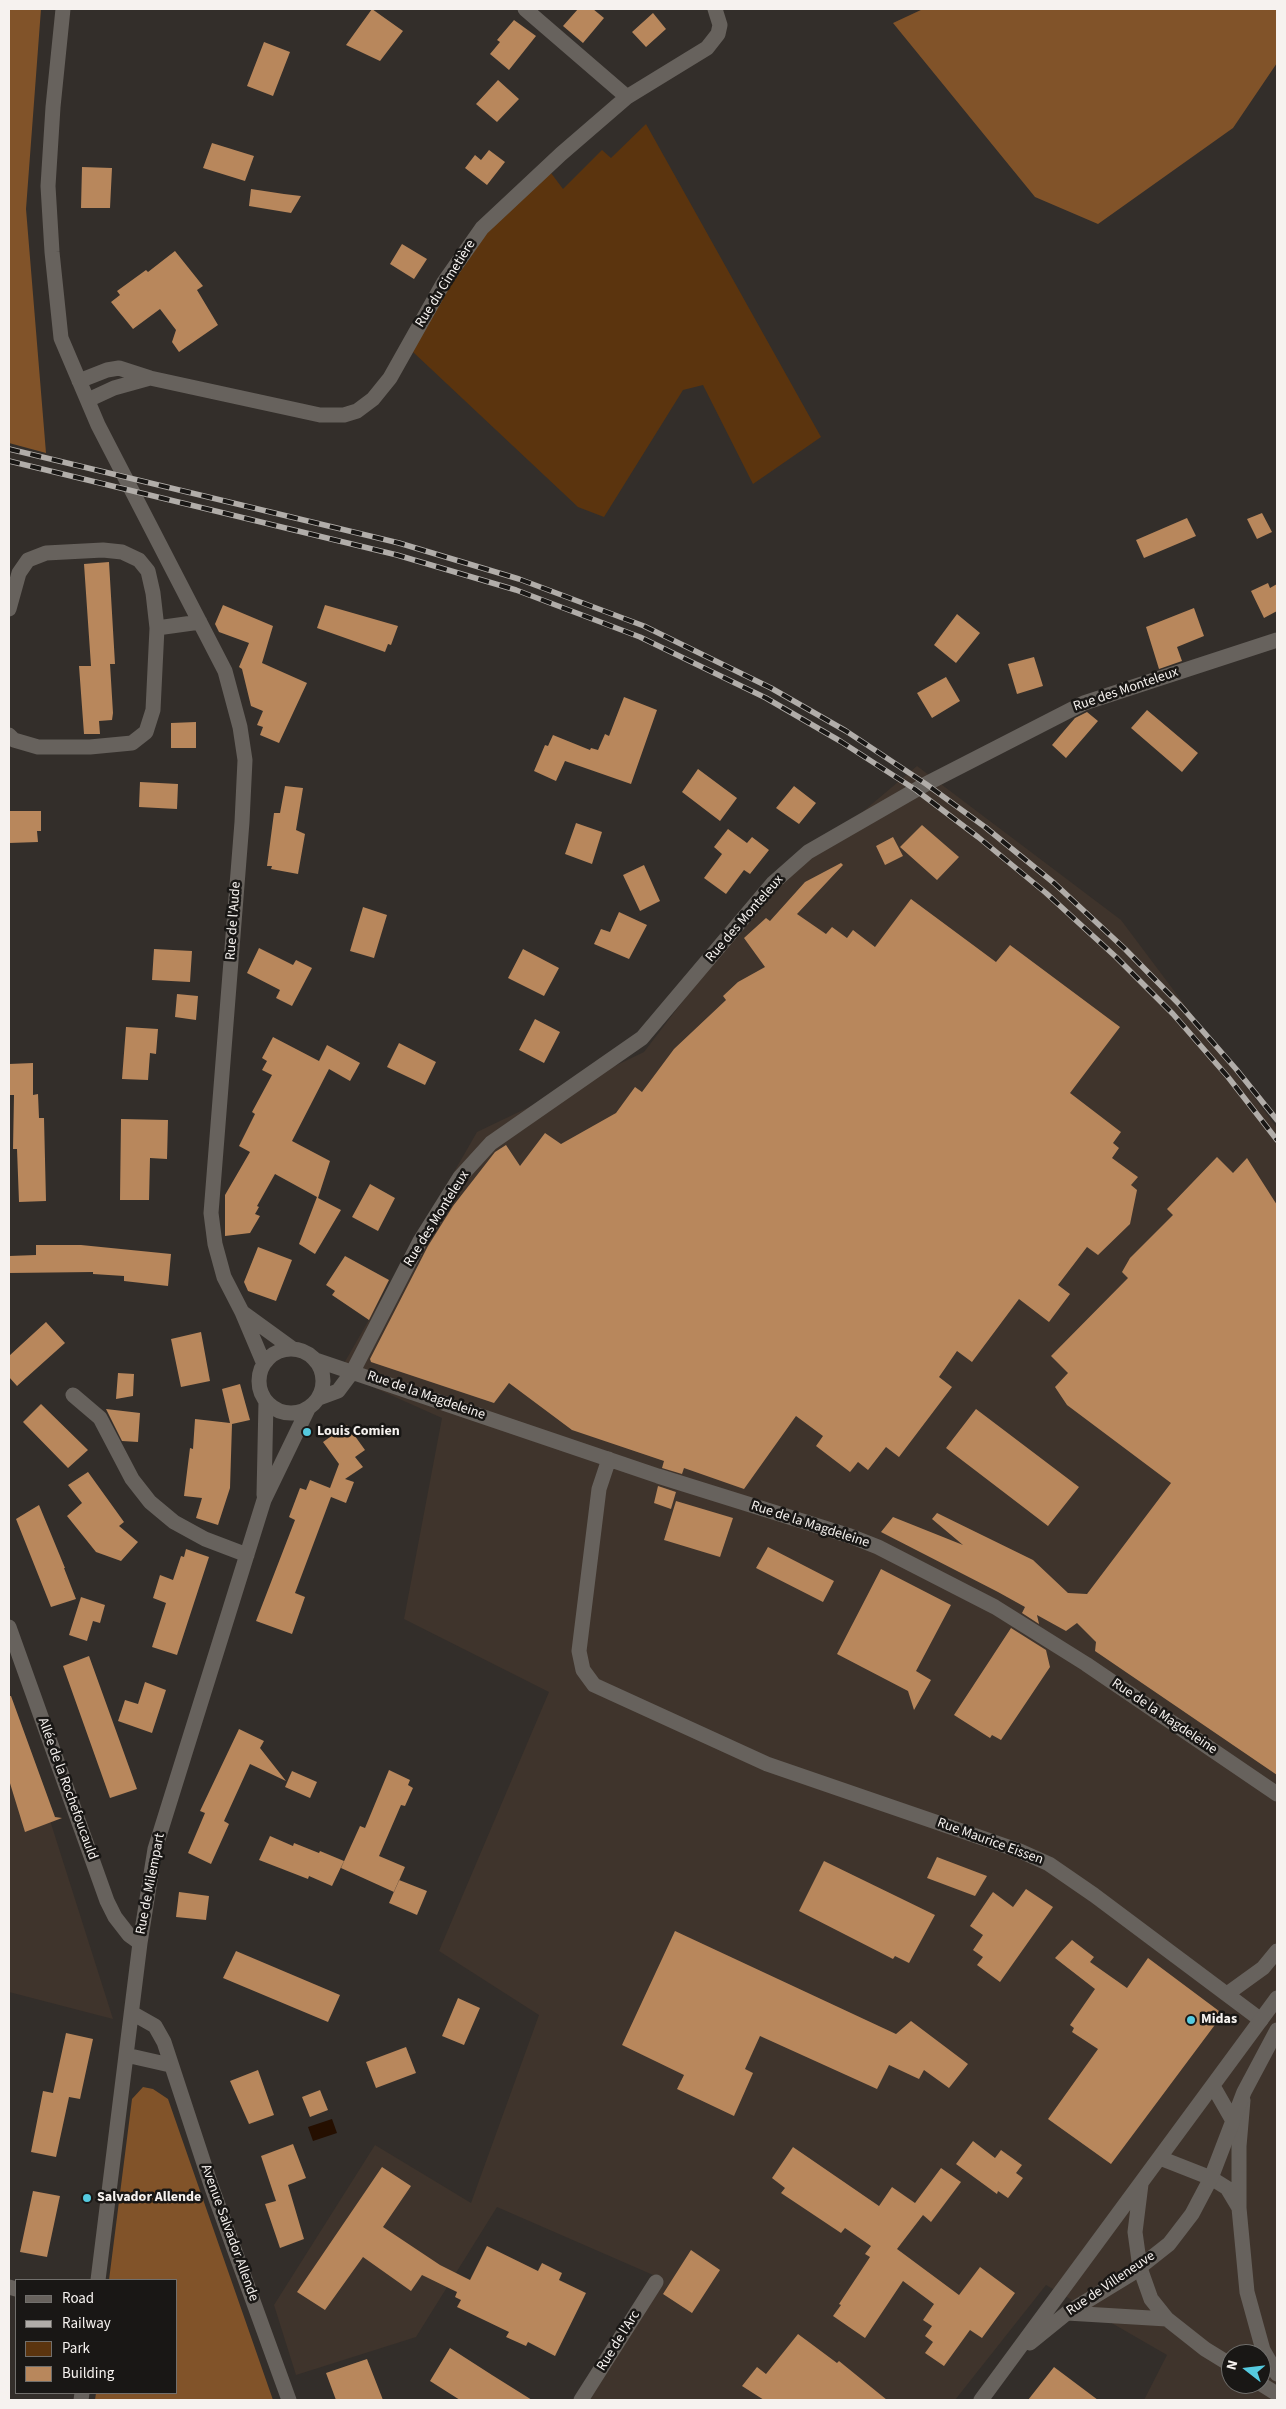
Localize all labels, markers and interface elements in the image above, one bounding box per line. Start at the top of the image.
street label: Rue du Cimetière [412,237,480,331]
street label: Rue des Monteleux [1071,664,1181,716]
street label: Rue des Monteleux [703,872,787,966]
street label: Rue de l'Aude [223,881,245,961]
street label: Rue des Monteleux [401,1168,473,1270]
street label: Rue de la Magdeleine [365,1368,487,1424]
place label: Louis Comien [317,1424,400,1440]
marker: Louis Comien [301,1426,313,1438]
street label: Rue de la Magdeleine [749,1498,871,1552]
street label: Rue de la Magdeleine [1108,1675,1220,1759]
street label: Allée de la Rochefoucauld [33,1716,101,1862]
street label: Rue Maurice Eissen [935,1815,1045,1869]
street label: Rue de Milempart [133,1832,169,1936]
place label: Midas [1201,2012,1237,2028]
marker: Midas [1185,2014,1197,2026]
street label: Avenue Salvador Allende [196,2162,262,2304]
place label: Salvador Allende [97,2190,201,2206]
marker: Salvador Allende [81,2192,93,2204]
street label: Rue de Villeneuve [1064,2248,1158,2320]
legend [15,2279,178,2394]
text: Road [62,2288,94,2309]
street label: Rue de l'Arc [594,2308,644,2374]
text: Railway [62,2313,111,2334]
text: Park [62,2338,90,2359]
north arrow [1221,2344,1271,2394]
text: N [1222,2358,1243,2372]
text: Building [62,2363,114,2384]

